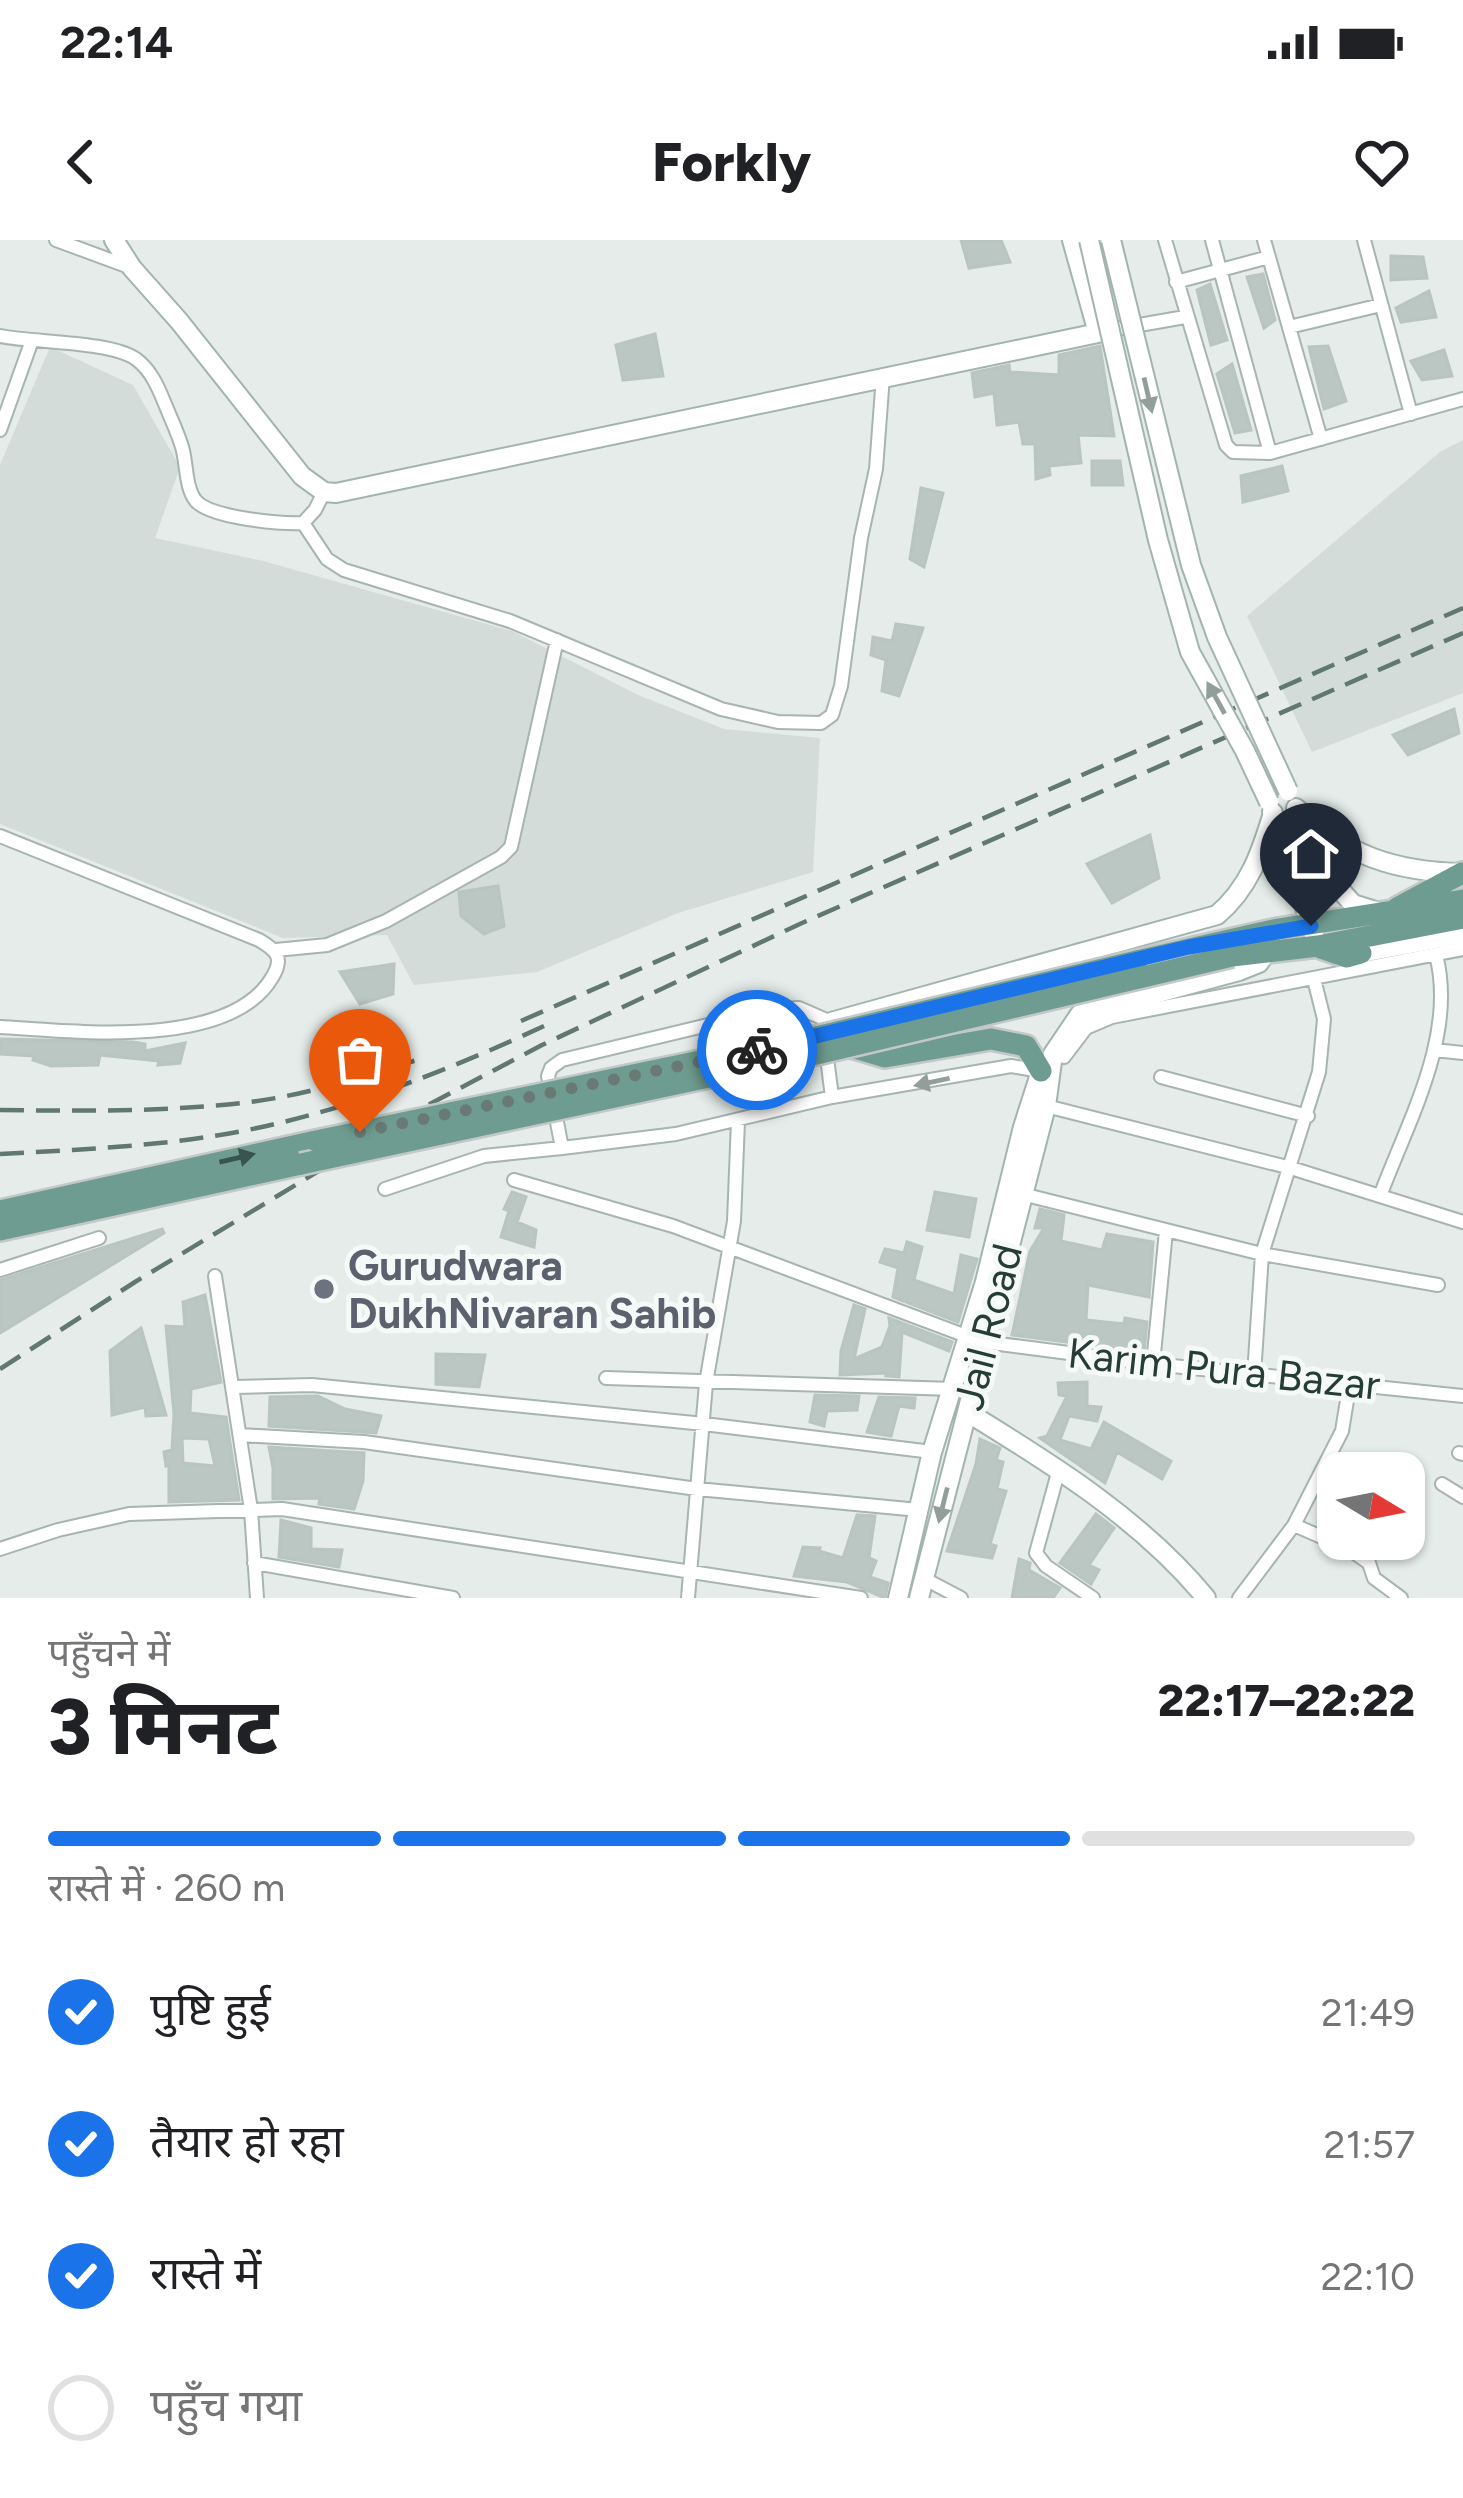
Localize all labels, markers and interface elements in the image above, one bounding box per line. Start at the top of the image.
text: 22:14 [60,15,173,69]
icon: back [48,129,114,195]
icon: heart [1349,129,1415,195]
text: Forkly [652,130,811,195]
one-way arrow [1139,376,1158,413]
one-way arrow [1206,681,1227,715]
pin [1260,803,1362,926]
icon: home [1278,821,1344,887]
courier [697,990,817,1110]
pin [309,1009,411,1132]
icon: bike [724,1017,790,1083]
icon: bag [327,1027,393,1093]
one-way arrow [912,1073,950,1092]
one-way arrow [219,1148,257,1167]
street label: Jail Road [943,1239,1033,1415]
place label: Gurudwara DukhNivaran Sahib [348,1240,716,1339]
marker: Gurudwara DukhNivaran Sahib [311,1276,337,1302]
street label: Karim Pura Bazar [1065,1327,1383,1411]
north arrow [1317,1452,1425,1560]
map controls [1317,1452,1425,1560]
one-way arrow [933,1487,952,1524]
text: पहुँचने में [48,1629,170,1676]
text: 22:17–22:22 [1158,1673,1415,1727]
text: 3 मिनट [48,1680,278,1774]
text: रास्ते में · 260 m [48,1864,285,1911]
icon: check [48,1979,114,2045]
text: पुष्टि हुई [150,1982,271,2036]
text: 21:49 [1321,1989,1415,2036]
icon: check [48,2111,114,2177]
text: तैयार हो रहा [150,2114,344,2168]
text: 21:57 [1324,2121,1415,2168]
icon: check [48,2243,114,2309]
text: रास्ते में [150,2246,261,2300]
text: 22:10 [1320,2253,1415,2300]
text: पहुँच गया [150,2378,302,2432]

